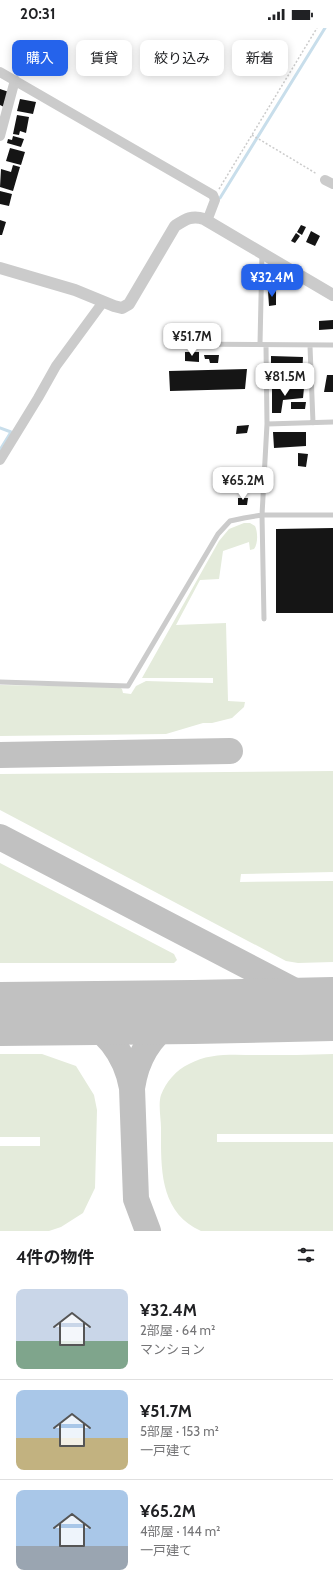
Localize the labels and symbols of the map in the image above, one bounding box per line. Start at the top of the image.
pin: ¥32.4M [239,264,305,298]
pin: ¥51.7M [159,323,225,357]
pin: ¥81.5M [252,363,318,397]
pin: ¥65.2M [210,467,276,501]

